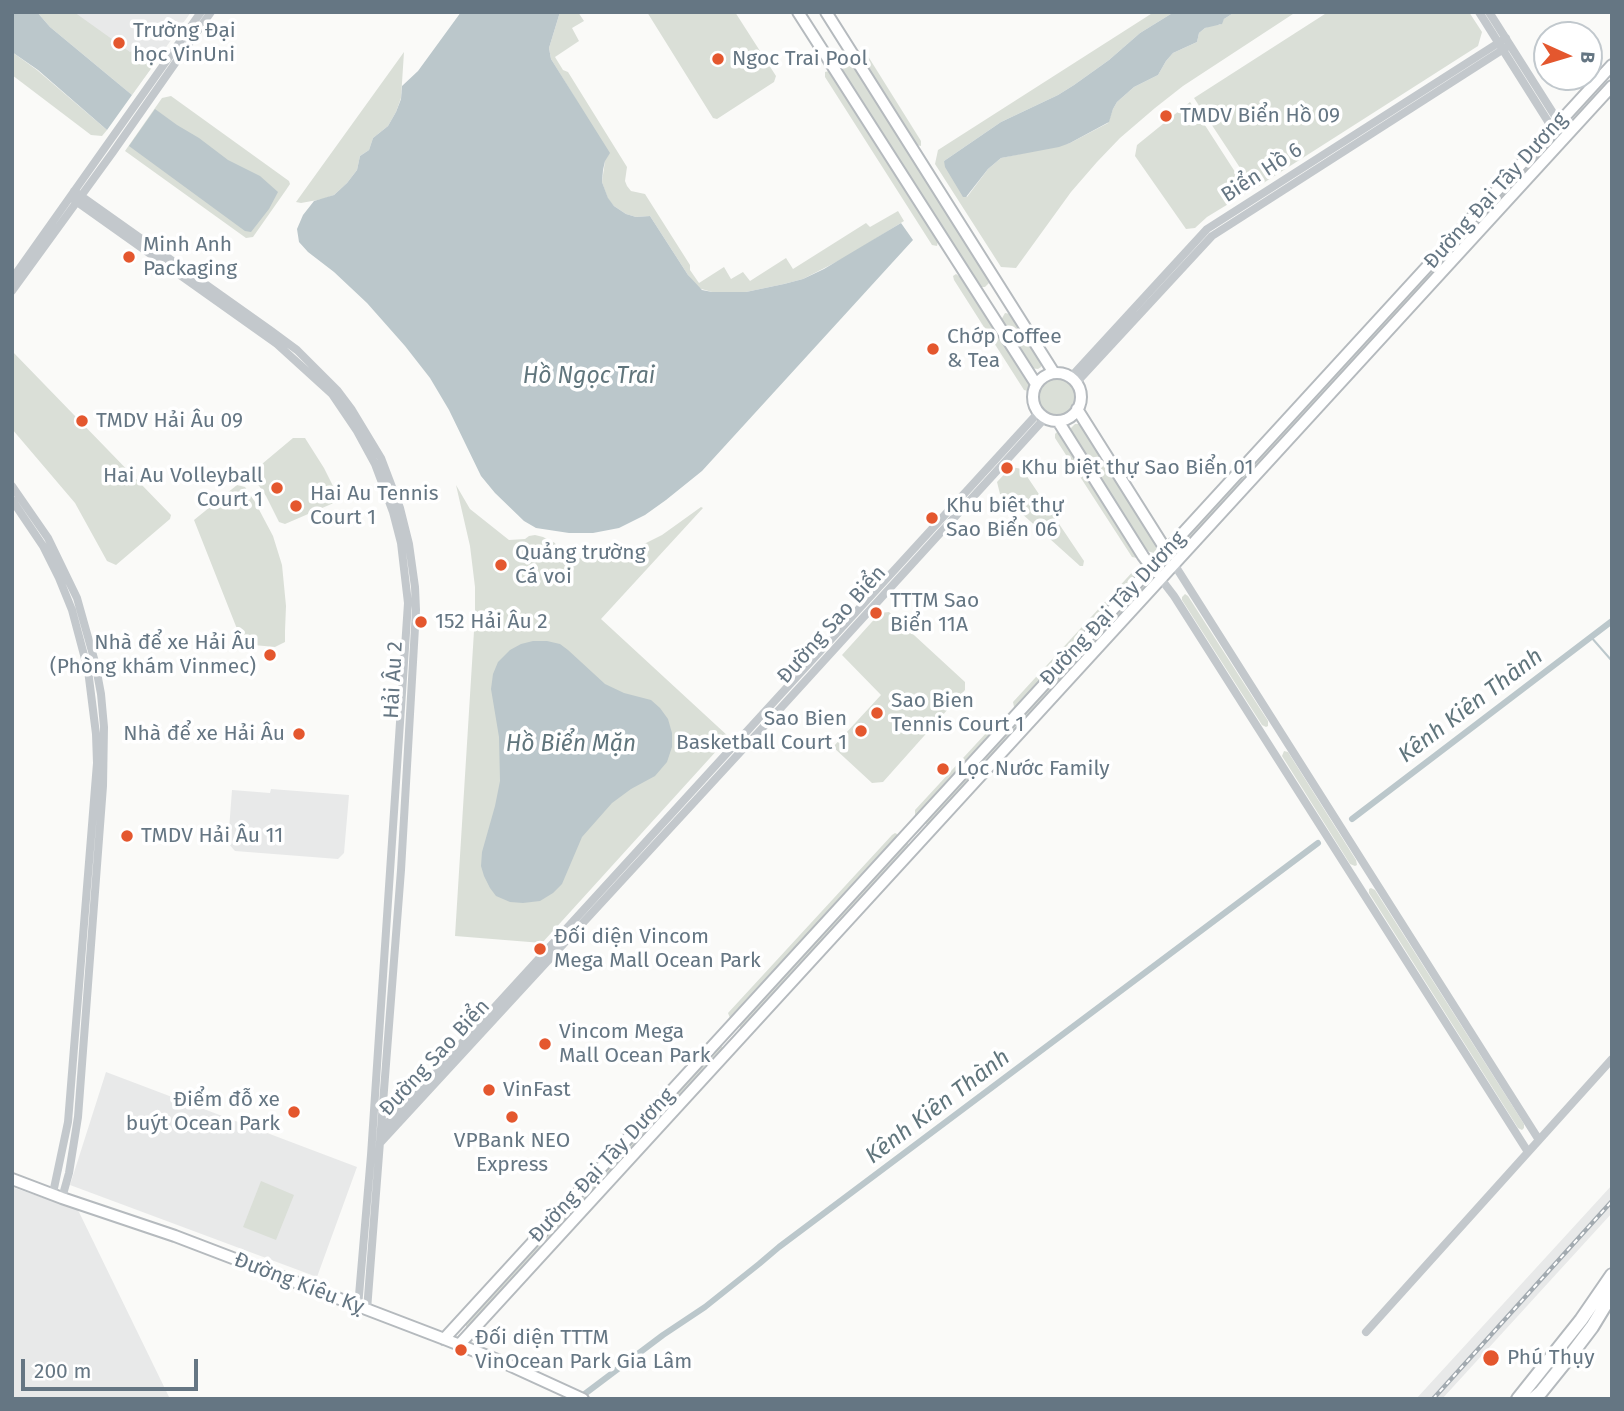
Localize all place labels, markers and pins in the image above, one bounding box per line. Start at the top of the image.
place label: Trường Đại học VinUni [133,18,236,68]
marker: Trường Đại học VinUni [111,35,127,51]
place label: Ngoc Trai Pool [732,46,868,72]
marker: Ngoc Trai Pool [710,51,726,67]
place label: TMDV Biển Hồ 09 [1180,103,1340,129]
marker: TMDV Biển Hồ 09 [1158,108,1174,124]
place label: Minh Anh Packaging [143,232,237,282]
marker: Minh Anh Packaging [121,249,137,265]
place label: Chớp Coffee & Tea [947,324,1062,374]
marker: Chớp Coffee & Tea [925,341,941,357]
place label: TMDV Hải Âu 09 [96,408,243,434]
marker: TMDV Hải Âu 09 [74,413,90,429]
place label: Khu biệt thự Sao Biển 01 [1021,455,1254,481]
marker: Khu biệt thự Sao Biển 01 [999,460,1015,476]
place label: Hai Au Volleyball Court 1 [103,463,263,513]
marker: Hai Au Volleyball Court 1 [269,480,285,496]
place label: Hai Au Tennis Court 1 [310,481,438,531]
place label: Khu biệt thự Sao Biển 06 [946,493,1064,543]
marker: Hai Au Tennis Court 1 [288,498,304,514]
marker: Khu biệt thự Sao Biển 06 [924,510,940,526]
place label: Quảng trường Cá voi [515,540,646,590]
marker: Quảng trường Cá voi [493,557,509,573]
place label: TTTM Sao Biển 11A [890,588,979,638]
marker: TTTM Sao Biển 11A [868,605,884,621]
place label: 152 Hải Âu 2 [435,609,548,635]
marker: 152 Hải Âu 2 [413,614,429,630]
place label: Nhà để xe Hải Âu (Phòng khám Vinmec) [50,630,256,680]
marker: Nhà để xe Hải Âu (Phòng khám Vinmec) [262,647,278,663]
place label: Sao Bien Tennis Court 1 [891,688,1024,738]
marker: Sao Bien Tennis Court 1 [869,705,885,721]
place label: Sao Bien Basketball Court 1 [676,706,847,756]
place label: Nhà để xe Hải Âu [123,721,285,747]
marker: Sao Bien Basketball Court 1 [853,723,869,739]
marker: Nhà để xe Hải Âu [291,726,307,742]
place label: Lọc Nước Family [957,756,1110,782]
marker: Lọc Nước Family [935,761,951,777]
place label: TMDV Hải Âu 11 [141,823,283,849]
marker: TMDV Hải Âu 11 [119,828,135,844]
place label: Đối diện Vincom Mega Mall Ocean Park [554,924,761,974]
marker: Đối diện Vincom Mega Mall Ocean Park [532,941,548,957]
place label: Vincom Mega Mall Ocean Park [559,1019,710,1069]
marker: Vincom Mega Mall Ocean Park [537,1036,553,1052]
place label: VinFast [503,1077,571,1103]
marker: VinFast [481,1082,497,1098]
place label: Điểm đỗ xe buýt Ocean Park [126,1087,280,1137]
marker: Điểm đỗ xe buýt Ocean Park [286,1104,302,1120]
marker: VPBank NEO Express [504,1109,520,1125]
place label: VPBank NEO Express [454,1128,570,1178]
place label: Đối diện TTTM VinOcean Park Gia Lâm [475,1325,692,1375]
marker: Đối diện TTTM VinOcean Park Gia Lâm [453,1342,469,1358]
place label: Phú Thụy [1507,1345,1595,1371]
marker: Phú Thụy [1481,1348,1501,1368]

